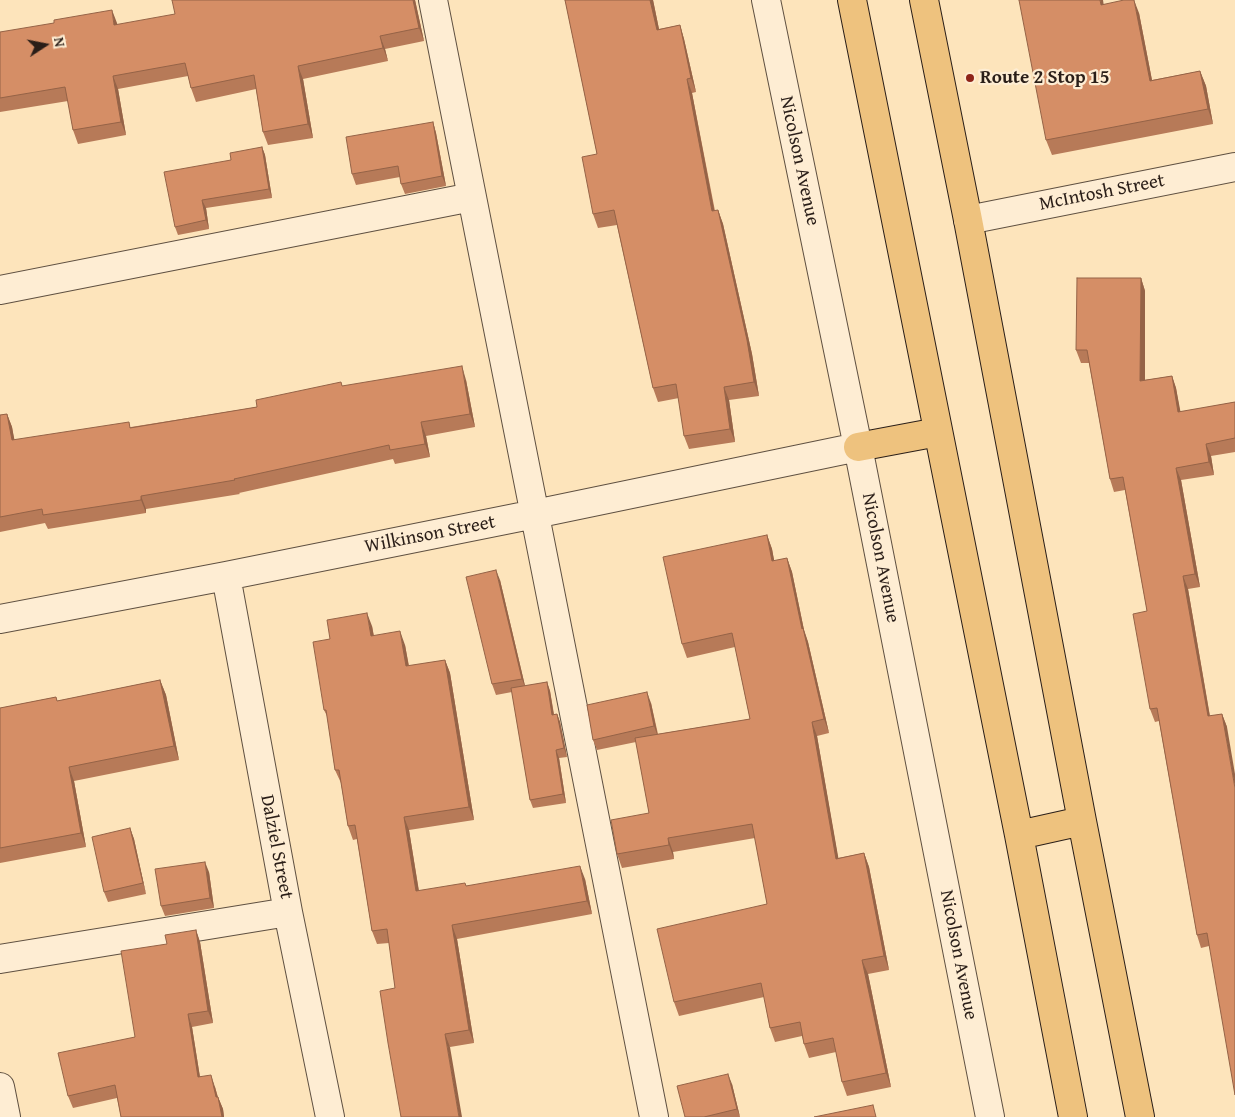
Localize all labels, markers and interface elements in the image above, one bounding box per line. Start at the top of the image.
north arrow [20,20,70,70]
text: N [49,36,70,49]
place label: Route 2 Stop 15 [980,67,1109,89]
marker: Route 2 Stop 15 [964,72,976,84]
street label: Nicolson Avenue [774,94,824,228]
street label: McIntosh Street [1037,170,1167,216]
street label: Nicolson Avenue [856,491,904,625]
street label: Wilkinson Street [363,511,497,559]
street label: Dalziel Street [255,793,297,901]
street label: Nicolson Avenue [934,888,982,1022]

